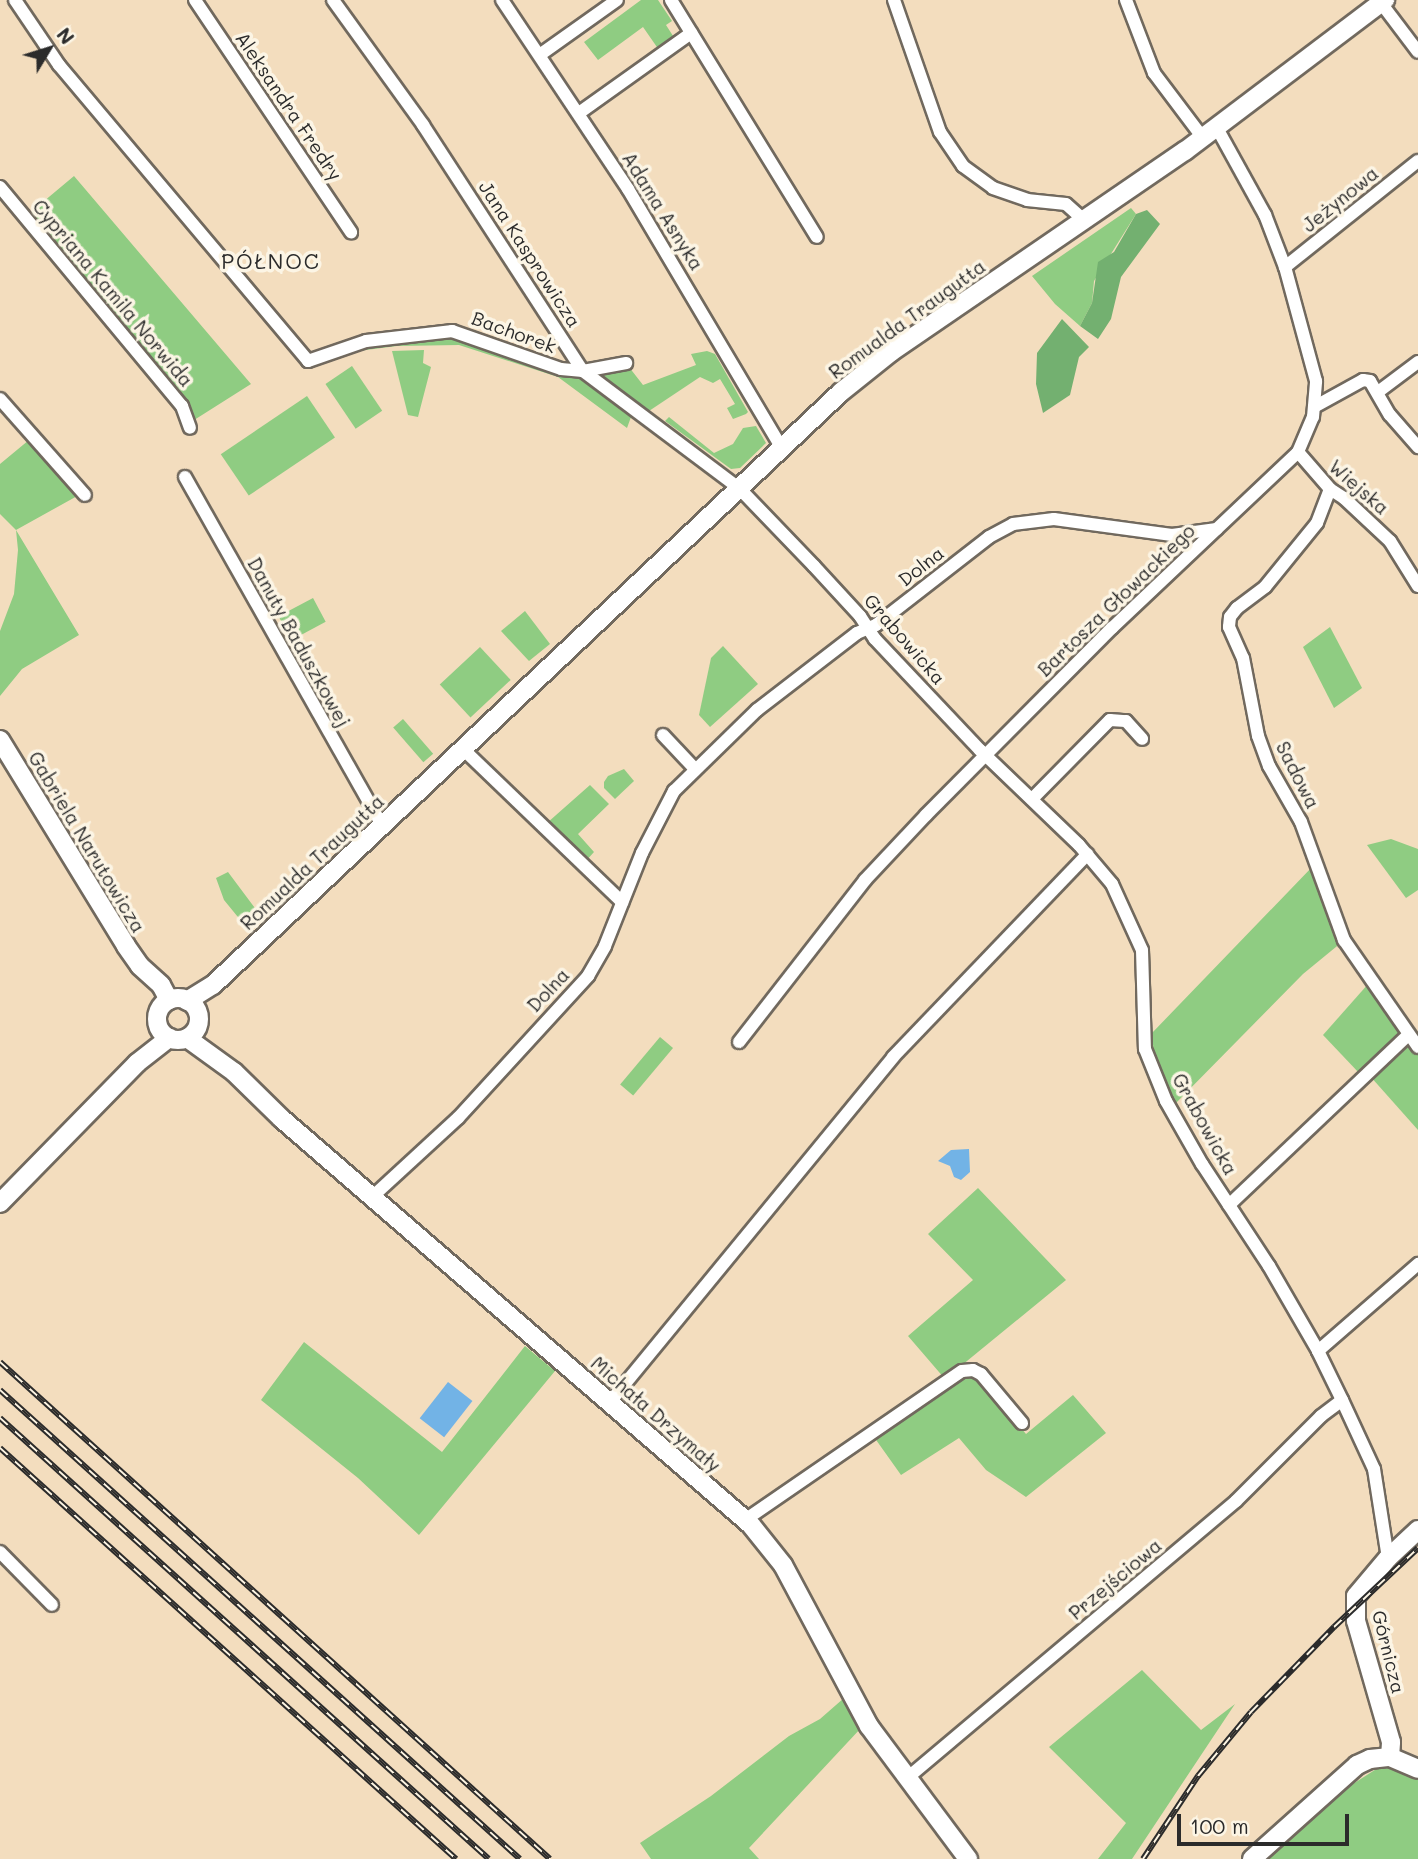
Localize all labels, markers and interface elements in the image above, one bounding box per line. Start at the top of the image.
north arrow [14,14,84,84]
text: N [52,22,80,49]
street label: Aleksandra Fredry [231,27,347,185]
street label: Adama Asnyka [618,148,708,274]
street label: Jeżynowa [1297,161,1383,237]
street label: Jana Kasprowicza [474,177,586,331]
street label: Cypriana Kamila Norwida [28,195,198,391]
district label: PÓŁNOC [222,248,320,274]
street label: Romualda Traugutta [824,255,990,383]
street label: Bachorek [469,306,559,358]
street label: Wiejska [1324,455,1394,519]
street label: Bartosza Głowackiego [1033,519,1199,681]
street label: Dolna [894,541,948,591]
street label: Danuty Baduszkowej [243,553,355,731]
street label: Grabowicka [859,589,951,689]
street label: Sadowa [1271,738,1325,812]
street label: Gabriela Narutowicza [24,747,150,937]
street label: Romualda Traugutta [236,790,388,934]
street label: Dolna [522,963,574,1017]
street label: Grabowicka [1168,1069,1242,1179]
street label: Michała Drzymały [586,1351,726,1477]
street label: Przejściowa [1064,1534,1166,1624]
street label: Górnicza [1368,1608,1410,1696]
scale bar [1180,1800,1352,1844]
text: 100 m [1190,1812,1249,1839]

